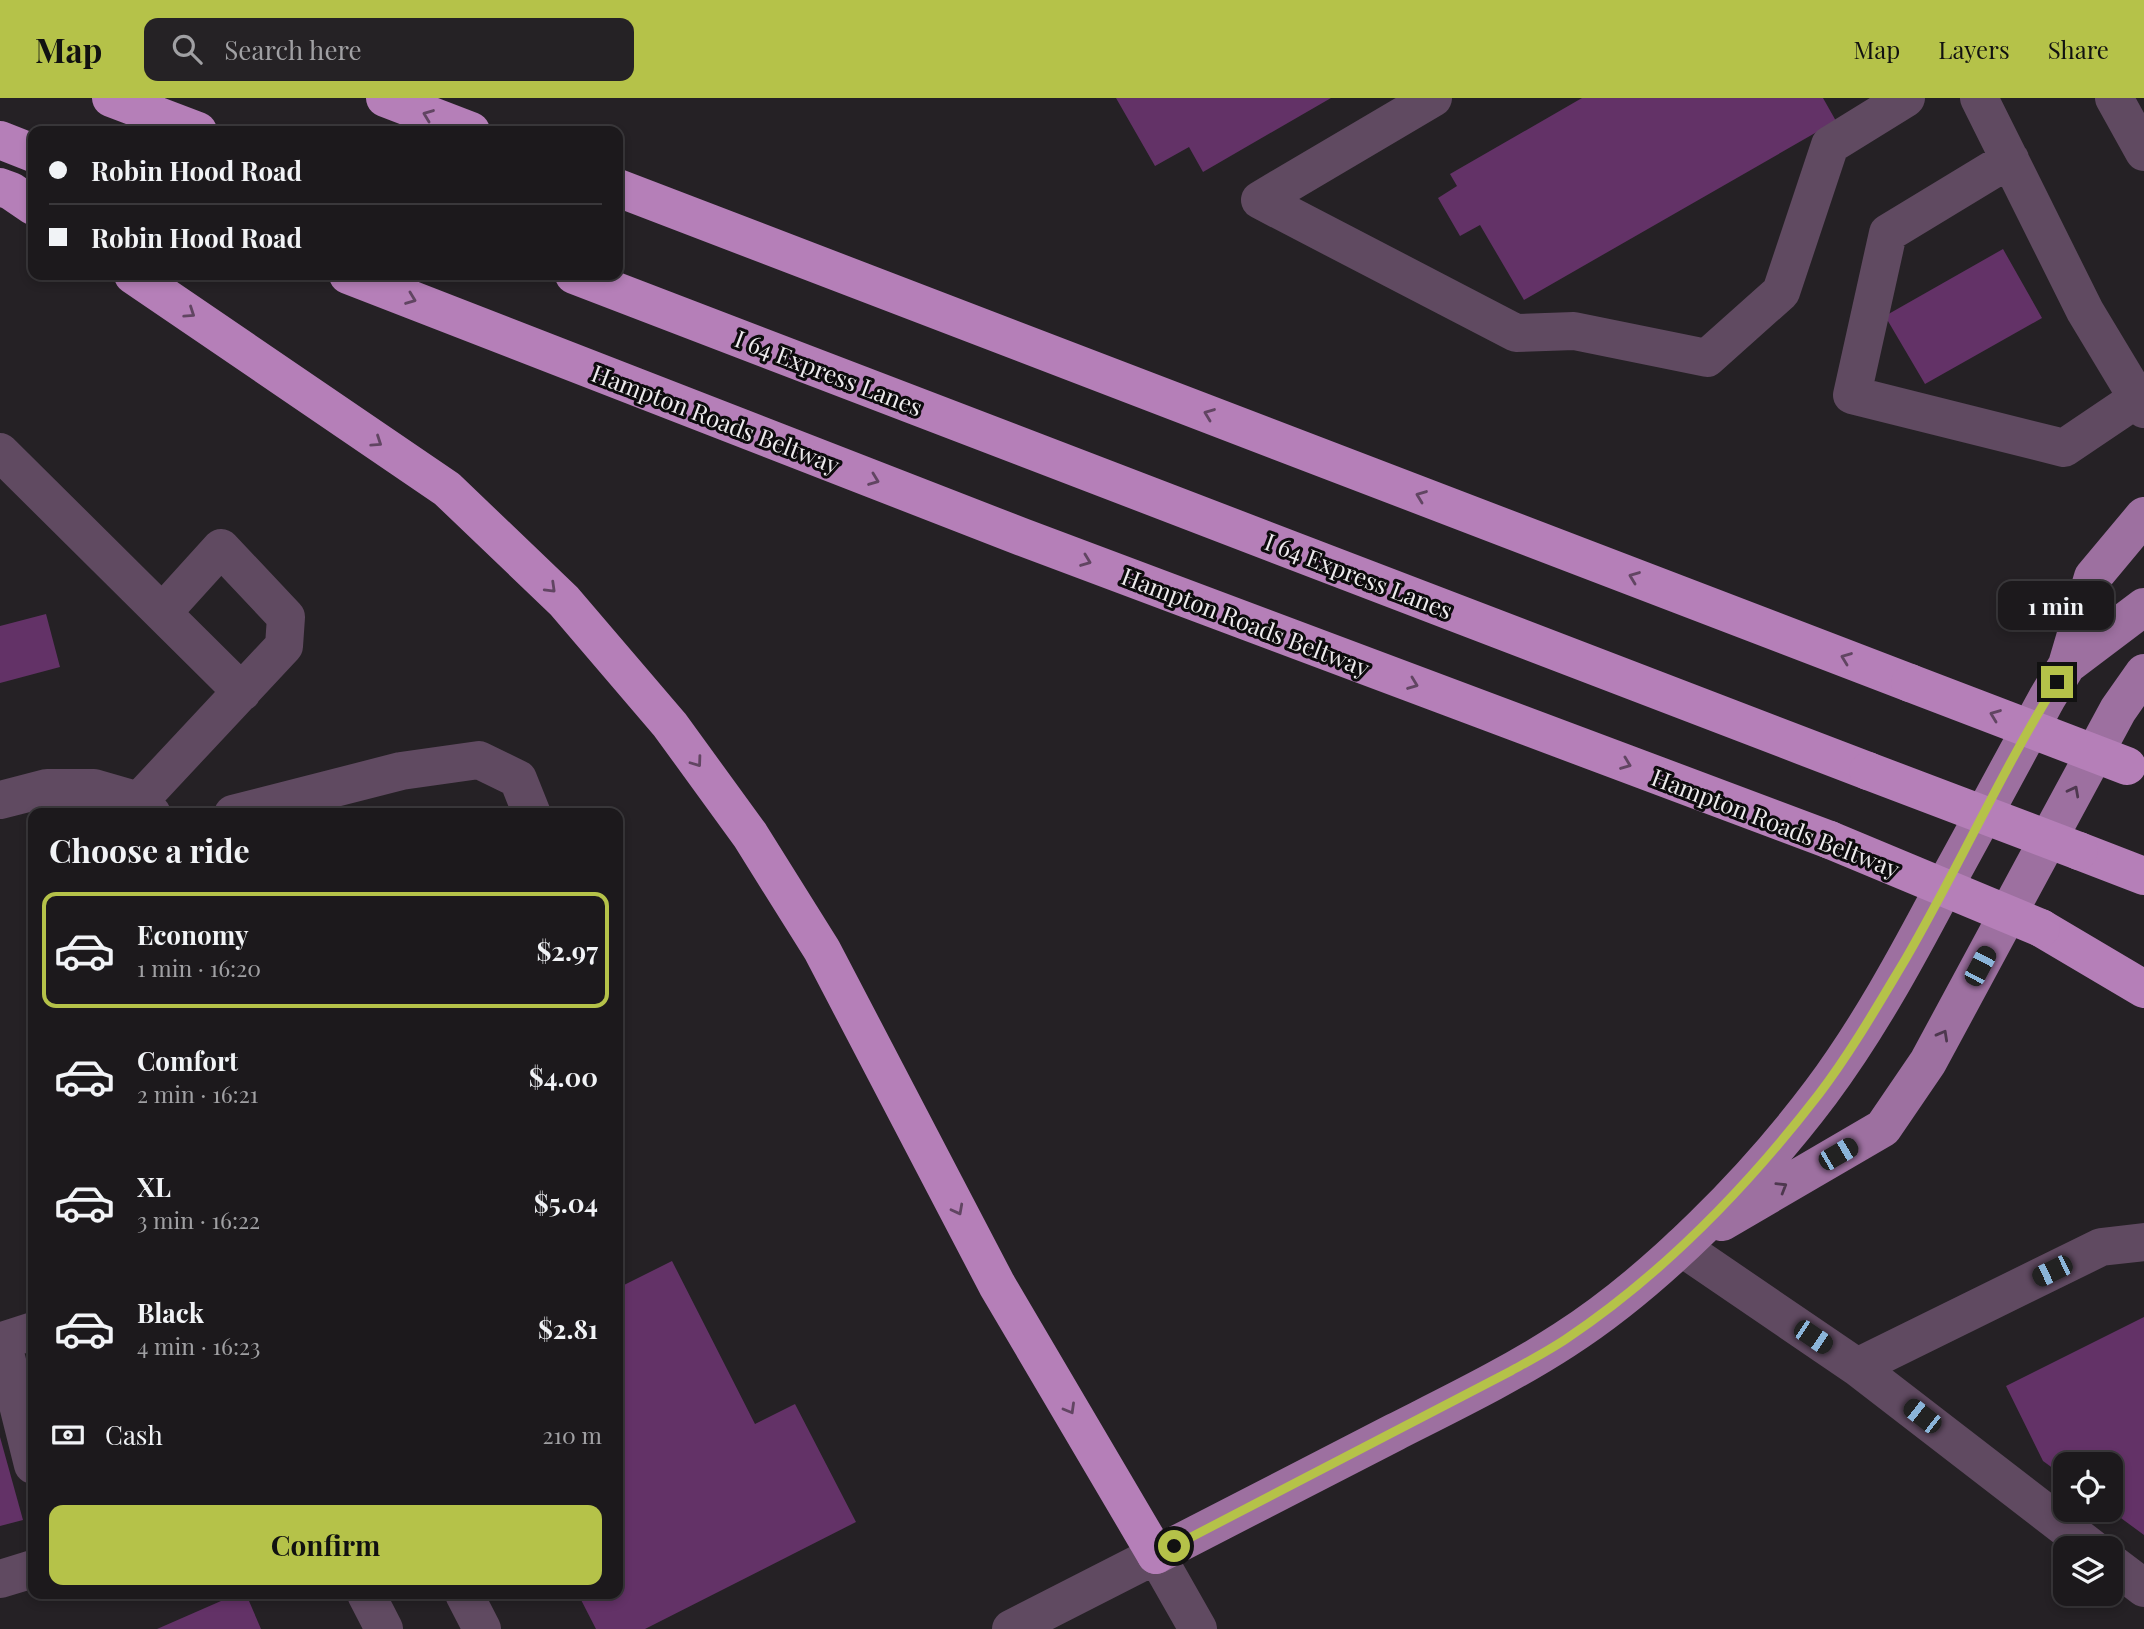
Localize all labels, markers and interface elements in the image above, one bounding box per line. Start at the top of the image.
search box [144,18,634,81]
text: Map [35,27,102,71]
icon: search [168,30,206,68]
text: Search here [224,32,362,67]
text: Map [1854,33,1900,65]
text: Layers [1938,33,2010,65]
text: Share [2048,33,2109,65]
one-way arrow [423,109,435,123]
text: Robin Hood Road [91,153,302,188]
text: Robin Hood Road [91,220,302,255]
one-way arrow [405,291,417,305]
one-way arrow [182,305,195,318]
street label: I 64 Express Lanes [731,322,927,422]
street label: Hampton Roads Beltway [587,356,845,480]
one-way arrow [1203,409,1215,423]
one-way arrow [369,434,382,446]
one-way arrow [868,471,880,485]
one-way arrow [1416,490,1428,504]
street label: I 64 Express Lanes [1261,525,1457,625]
one-way arrow [1079,553,1091,567]
street label: Hampton Roads Beltway [1117,559,1375,683]
one-way arrow [1628,571,1640,585]
one-way arrow [542,580,555,593]
callout: 1 min [1999,580,2115,630]
text: 1 min [2028,590,2084,621]
one-way arrow [1841,652,1853,666]
route end [2041,666,2073,698]
one-way arrow [1407,676,1419,690]
one-way arrow [1990,709,2002,723]
one-way arrow [689,754,701,767]
one-way arrow [1620,756,1632,770]
street label: Hampton Roads Beltway [1647,760,1905,884]
one-way arrow [2066,786,2079,799]
text: Choose a ride [49,828,250,871]
text: Economy [137,917,248,952]
icon: car [53,919,116,982]
text: $2.97 [536,933,598,968]
car [1961,943,2000,989]
text: 1 min · 16:20 [137,952,261,983]
one-way arrow [1935,1030,1948,1042]
text: Comfort [137,1043,238,1078]
icon: car [53,1045,116,1108]
text: $4.00 [529,1059,598,1094]
text: 2 min · 16:21 [137,1078,258,1109]
car [1815,1134,1862,1174]
text: XL [137,1169,171,1204]
icon: car [53,1171,116,1234]
one-way arrow [1775,1182,1788,1195]
text: $5.04 [534,1185,598,1220]
one-way arrow [950,1203,964,1216]
text: 3 min · 16:22 [137,1204,260,1235]
car [2029,1252,2076,1290]
text: Black [137,1295,204,1330]
icon: car [53,1297,116,1360]
text: $2.81 [538,1311,598,1346]
car [1790,1317,1837,1357]
text: 4 min · 16:23 [137,1330,260,1361]
car [1899,1395,1946,1437]
one-way arrow [1062,1401,1075,1414]
icon: cash [49,1416,87,1454]
text: Cash [105,1417,163,1452]
text: 210 m [543,1419,602,1450]
map controls [2053,1452,2123,1606]
button: locate [2053,1452,2123,1522]
button: Confirm [49,1505,602,1585]
route start [1158,1530,1190,1562]
button: layers [2053,1536,2123,1606]

